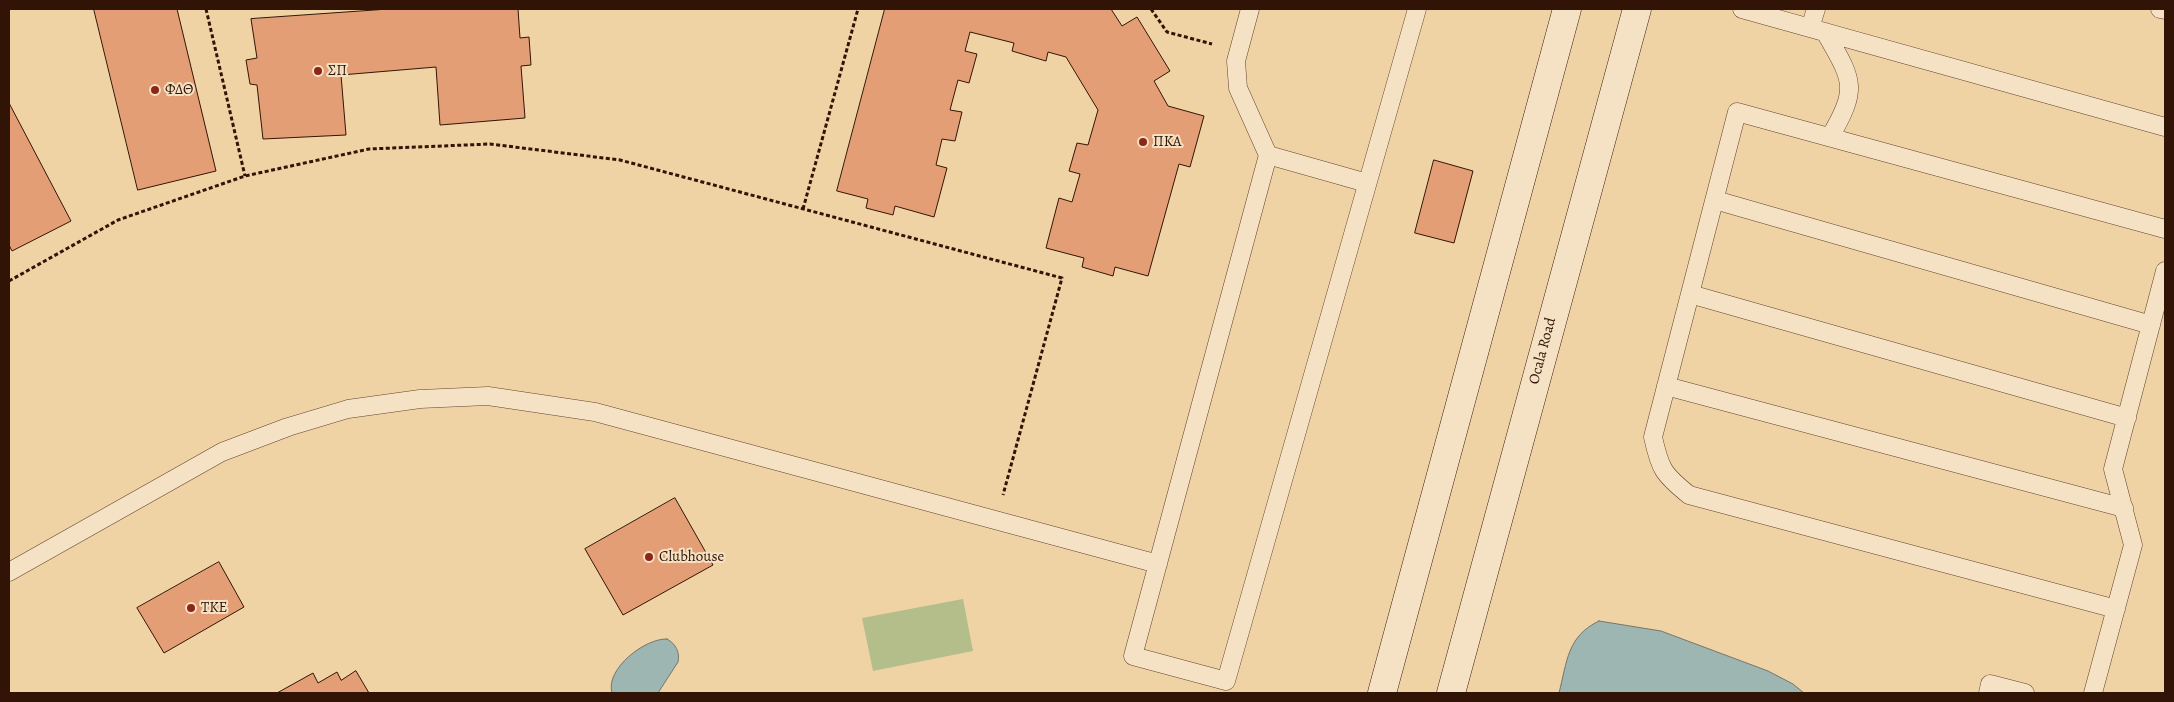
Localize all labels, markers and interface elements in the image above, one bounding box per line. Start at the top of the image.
place label: ΣΠ [328,62,347,80]
marker: ΣΠ [312,65,324,77]
place label: ΦΔΘ [165,81,193,99]
marker: ΦΔΘ [149,84,161,96]
place label: ΠΚΑ [1153,133,1182,151]
marker: ΠΚΑ [1137,136,1149,148]
street label: Ocala Road [1525,316,1561,386]
place label: Clubhouse [659,548,724,566]
marker: Clubhouse [643,551,655,563]
place label: TKE [201,599,227,617]
marker: TKE [185,602,197,614]

